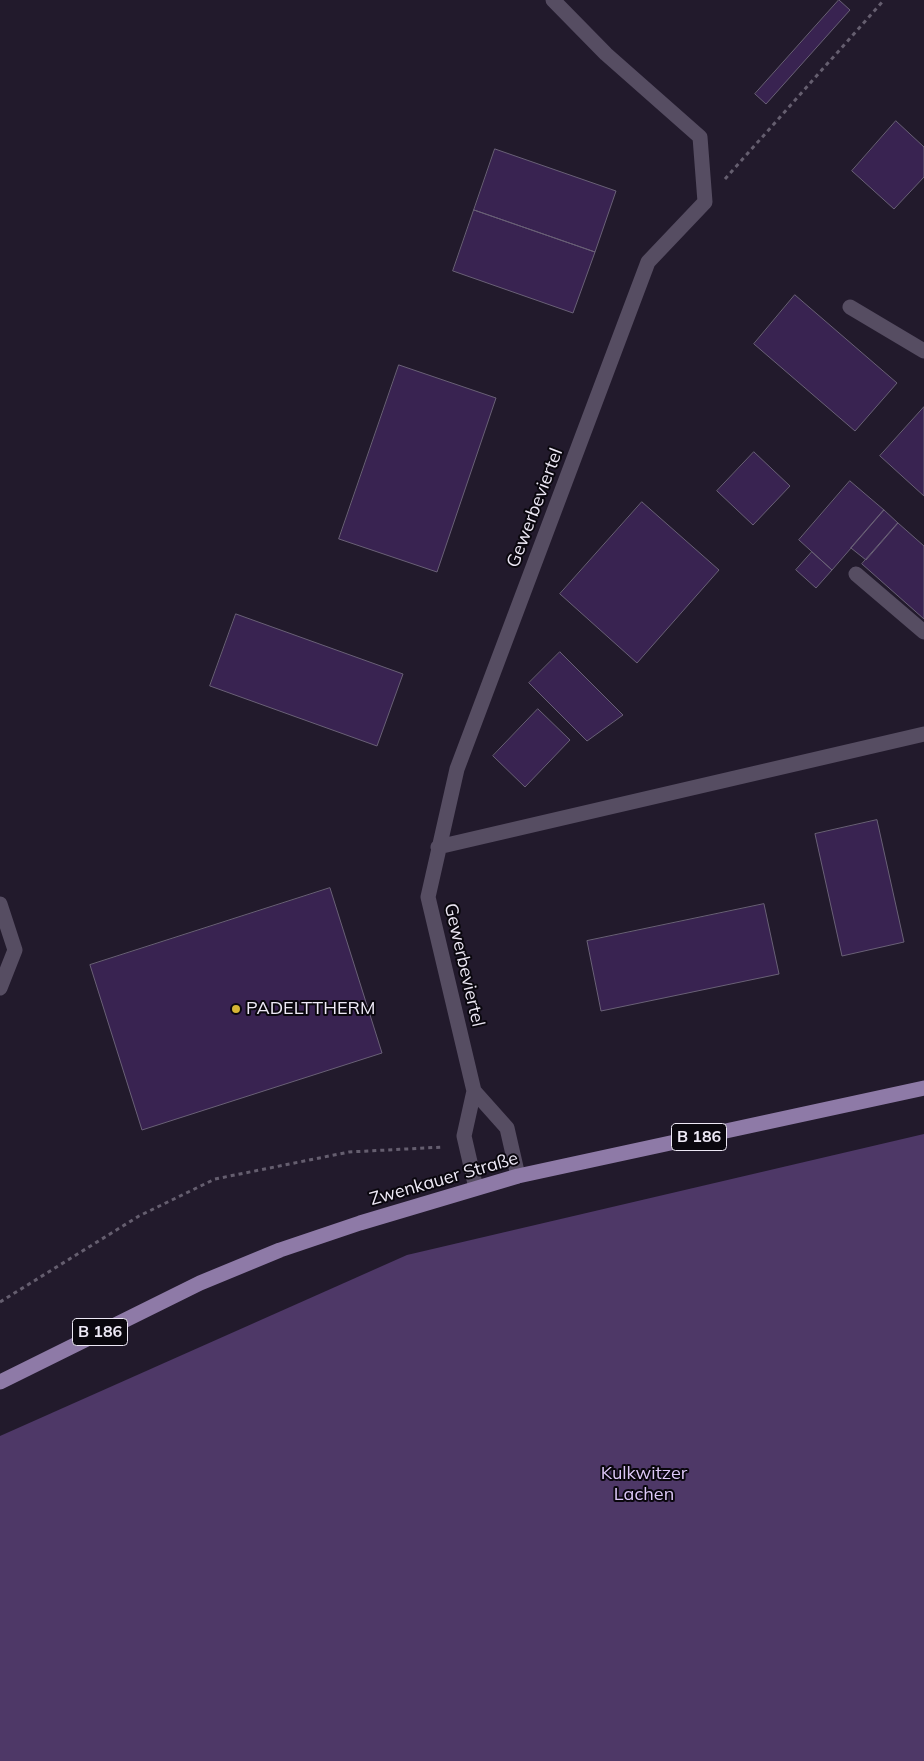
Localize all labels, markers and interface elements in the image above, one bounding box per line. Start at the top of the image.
street label: Gewerbeviertel [502,445,568,571]
street label: Gewerbeviertel [439,901,489,1029]
place label: PADELTTHERM [246,998,375,1020]
marker: PADELTTHERM [230,1003,242,1015]
road number: B 186 [672,1124,726,1150]
street label: Zwenkauer Straße [367,1147,521,1211]
road number: B 186 [72,1318,128,1345]
park label: Kulkwitzer Lachen [601,1463,687,1506]

